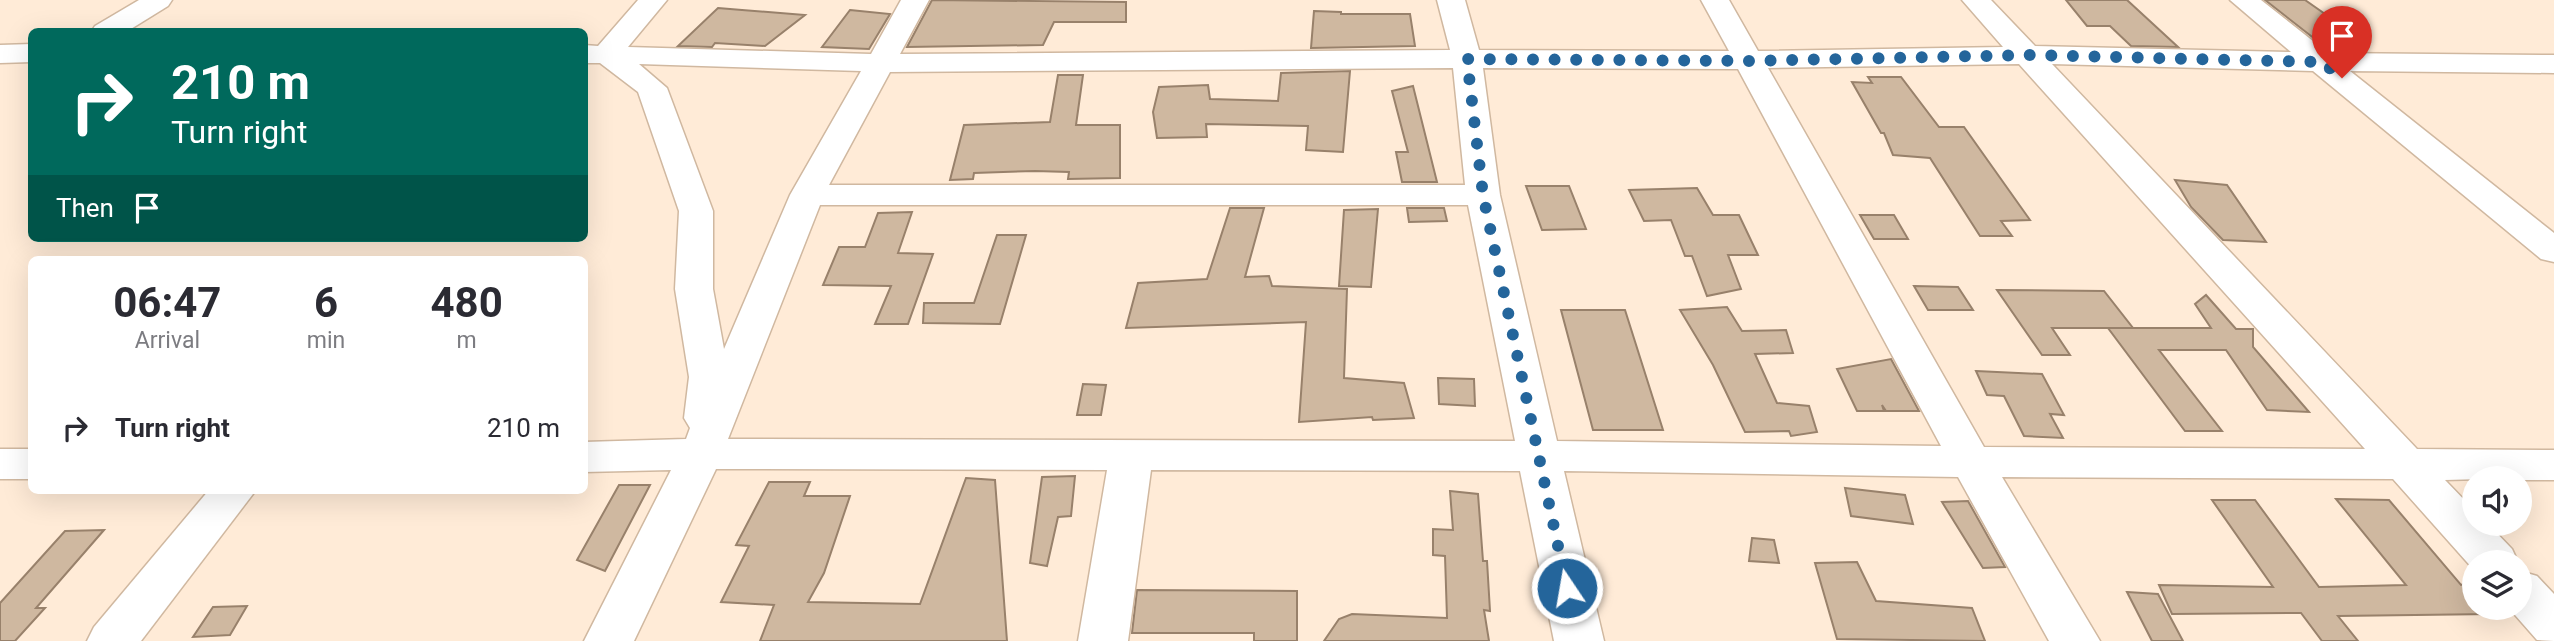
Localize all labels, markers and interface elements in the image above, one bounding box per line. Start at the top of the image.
pin [2312,6,2372,78]
icon: arrive [2323,17,2361,55]
text: 210 m [171,54,310,111]
icon: right [56,56,147,147]
text: Turn right [171,113,307,151]
icon: arrive [128,189,166,227]
text: Then [56,193,114,223]
text: 06:47 [113,278,221,327]
text: 6 [314,278,338,327]
text: 480 [430,278,503,327]
text: Arrival [135,327,200,354]
text: min [307,327,345,354]
text: m [457,327,477,354]
icon: right [56,409,94,447]
text: Turn right [115,413,230,443]
text: 210 m [487,413,560,443]
map controls [2462,466,2532,620]
button: sound [2462,466,2532,536]
button: layers [2462,550,2532,620]
position arrow [1530,551,1604,625]

